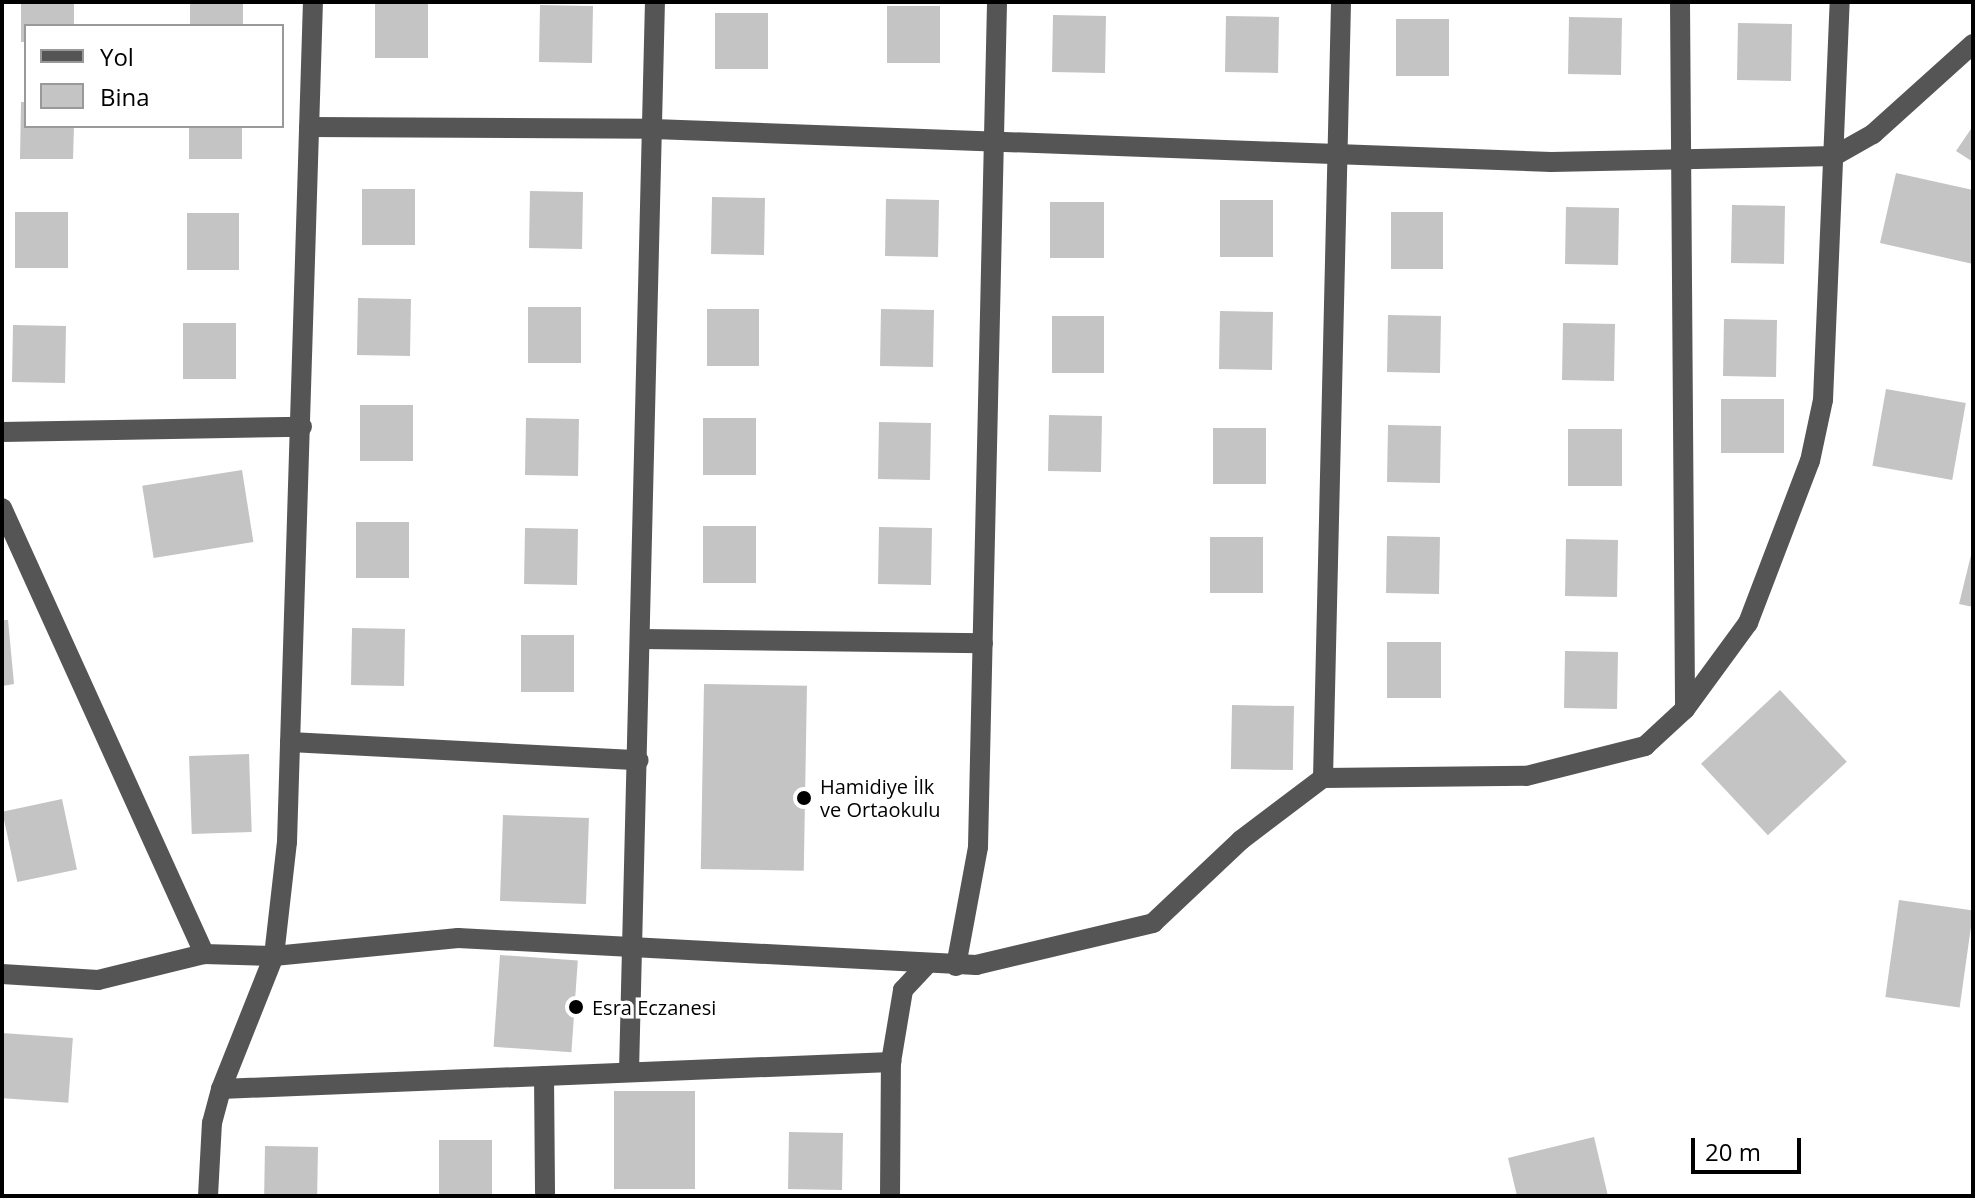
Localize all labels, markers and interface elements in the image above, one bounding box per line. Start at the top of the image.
legend [24,24,284,128]
text: Yol [100,40,134,73]
text: Bina [100,80,150,113]
place label: Hamidiye İlk ve Ortaokulu [820,774,941,821]
marker: Hamidiye İlk ve Ortaokulu [795,789,813,807]
place label: Esra Eczanesi [592,995,716,1019]
marker: Esra Eczanesi [567,998,585,1016]
scale bar [1695,1122,1805,1172]
text: 20 m [1705,1135,1761,1168]

